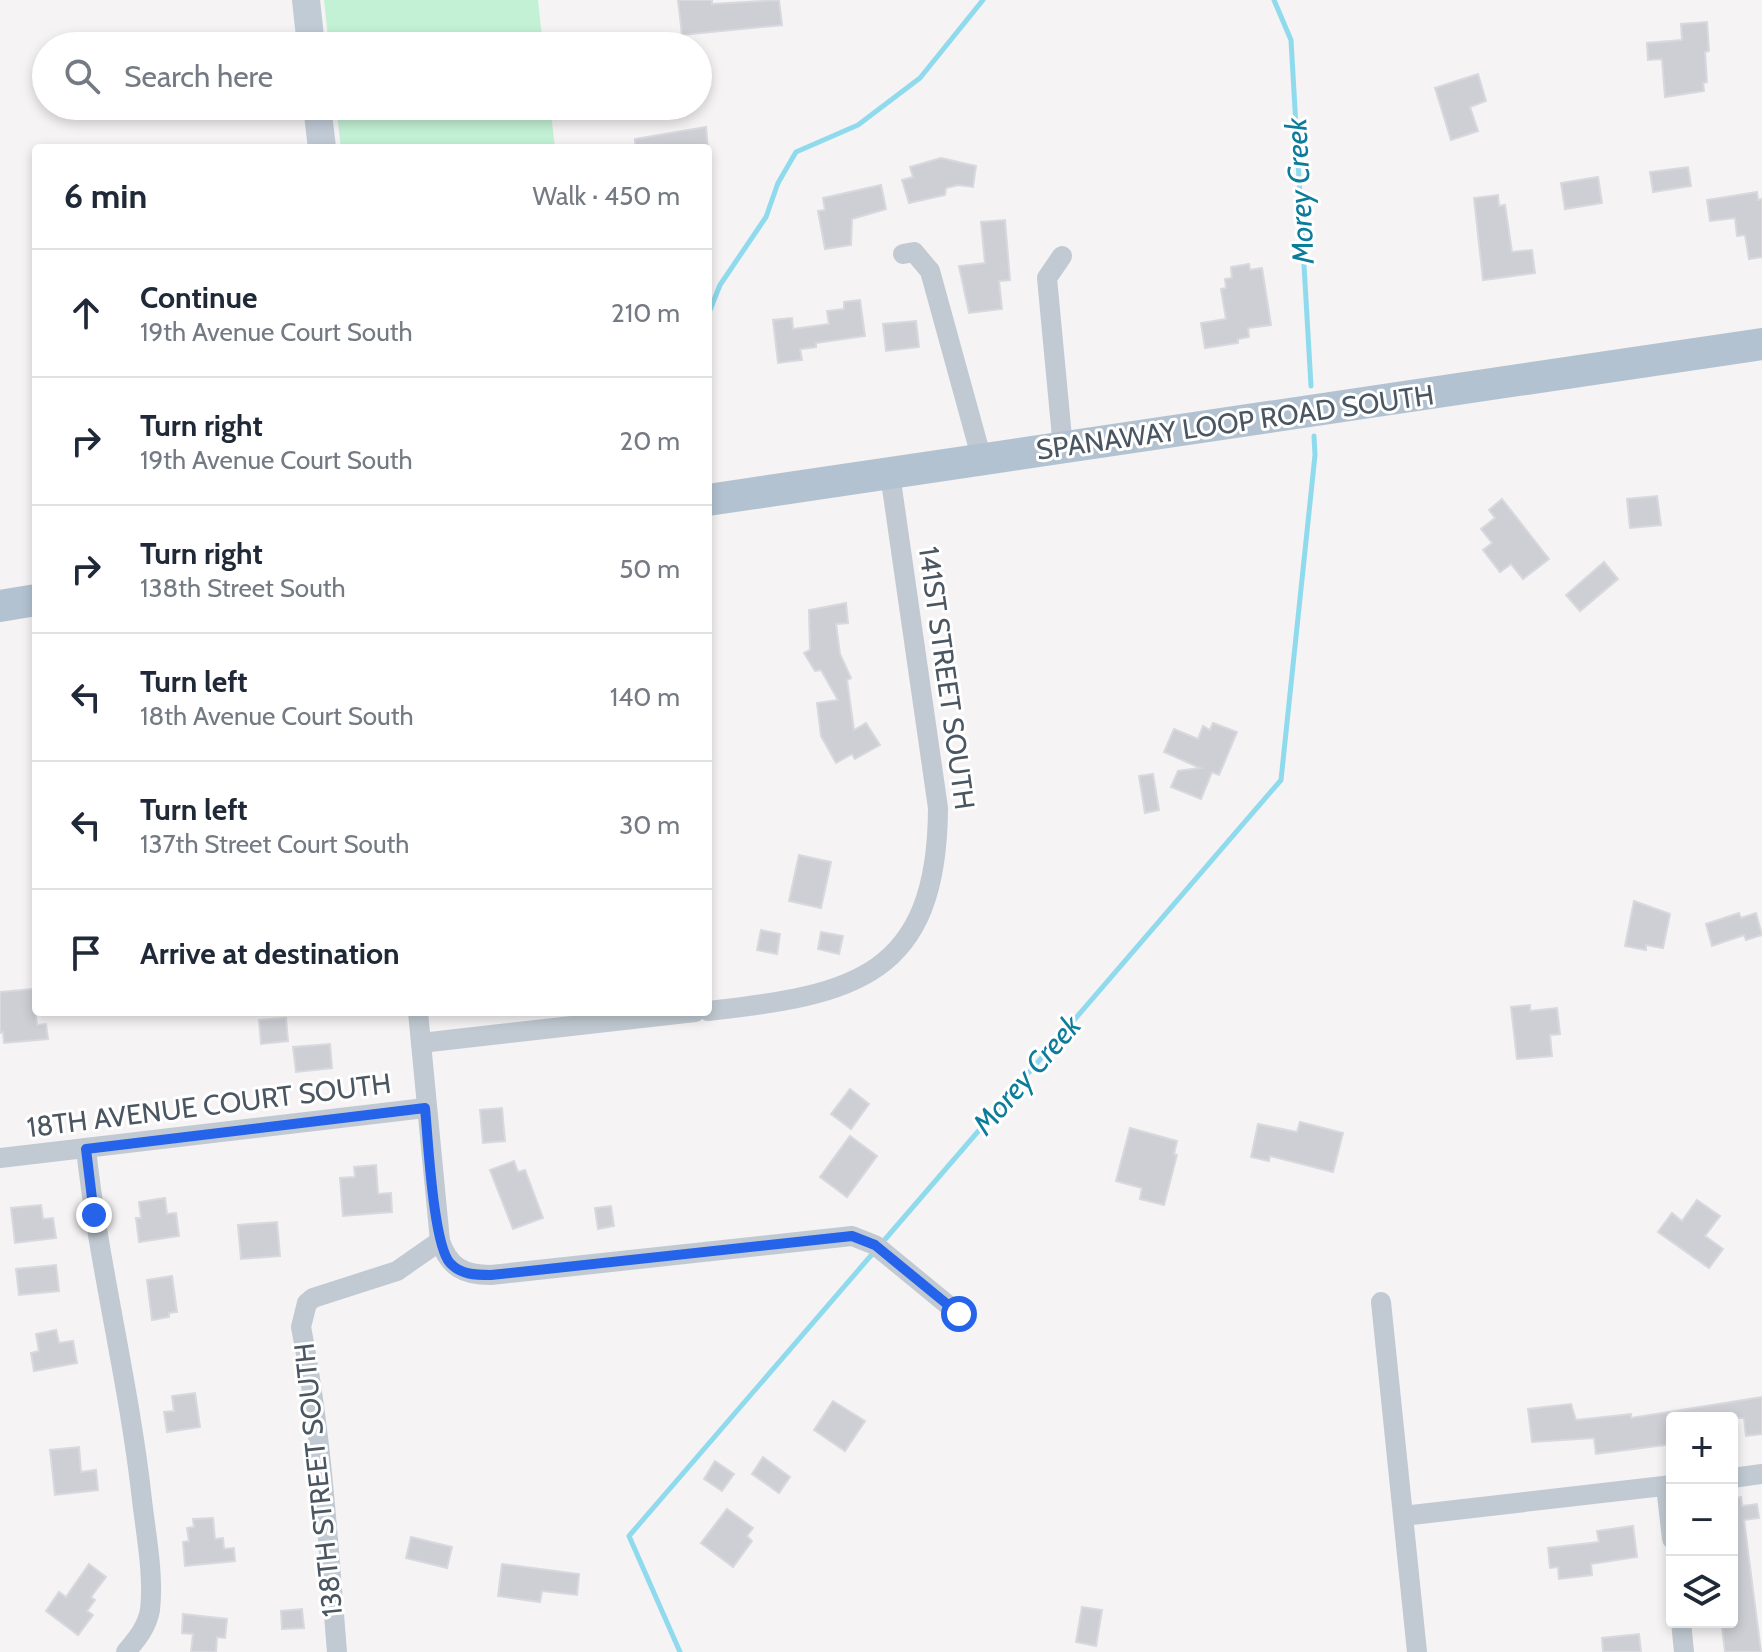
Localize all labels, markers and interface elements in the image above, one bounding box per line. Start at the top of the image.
search box [32,32,712,120]
icon: search [60,54,104,98]
text: Search here [124,58,273,95]
water label: Morey Creek [1277,116,1322,266]
text: 6 min [64,175,147,217]
text: Walk · 450 m [532,180,680,212]
text: Continue [140,279,257,316]
icon: ahead [64,291,108,335]
text: 210 m [611,297,680,329]
text: 19th Avenue Court South [140,316,413,348]
street label: SPANAWAY LOOP ROAD SOUTH [1034,377,1436,467]
text: Turn right [140,407,263,444]
icon: right [64,419,108,463]
text: 20 m [620,425,680,457]
text: 19th Avenue Court South [140,444,413,476]
text: Turn right [140,535,263,572]
street label: 141ST STREET SOUTH [912,544,982,812]
icon: right [64,547,108,591]
text: 50 m [619,553,680,585]
text: 138th Street South [140,572,346,604]
text: Turn left [140,663,248,700]
icon: left [64,675,108,719]
text: 140 m [610,681,680,713]
text: 18th Avenue Court South [140,700,414,732]
text: Turn left [140,791,248,828]
icon: left [64,803,108,847]
text: 30 m [619,809,680,841]
text: 137th Street Court South [140,828,409,860]
icon: arrive [64,931,108,975]
text: Arrive at destination [140,935,400,972]
water label: Morey Creek [964,1006,1089,1143]
street label: 18TH AVENUE COURT SOUTH [25,1066,393,1144]
route end [76,1197,112,1233]
route start [941,1296,977,1332]
street label: 138TH STREET SOUTH [287,1341,349,1619]
map controls [1666,1412,1738,1628]
button: + [1666,1412,1738,1484]
button: − [1666,1484,1738,1556]
button: layers [1666,1556,1738,1628]

